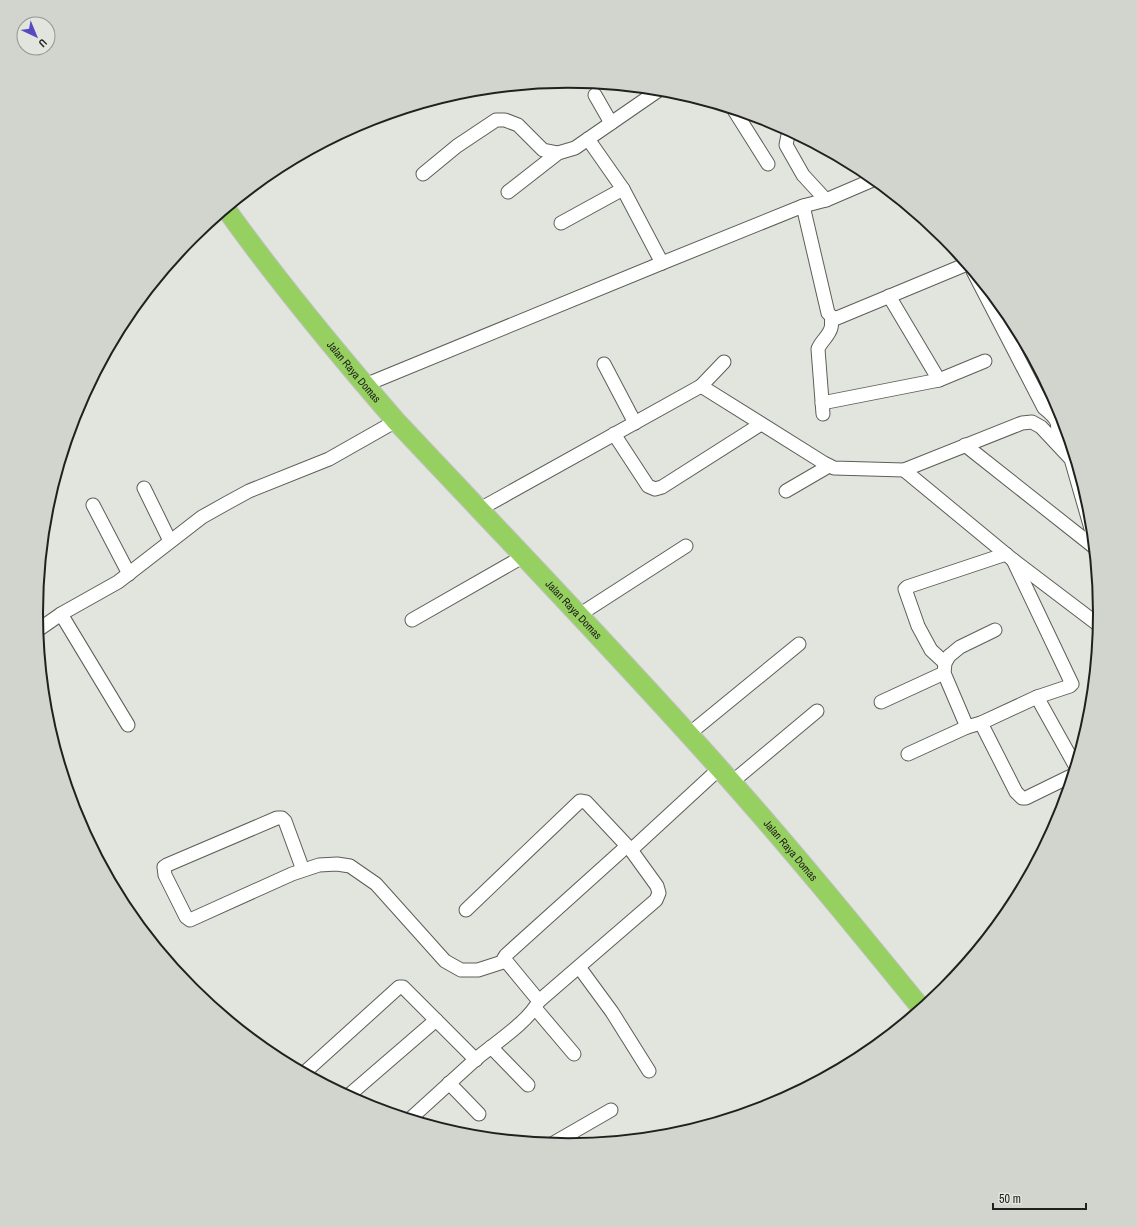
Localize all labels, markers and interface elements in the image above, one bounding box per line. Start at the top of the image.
north arrow [16,16,56,56]
text: U [36,36,50,50]
street label: Jalan Raya Domas [324,338,384,406]
street label: Jalan Raya Domas [543,577,605,643]
street label: Jalan Raya Domas [761,817,821,884]
scale bar [993,1185,1086,1211]
text: 50 m [999,1191,1021,1207]

